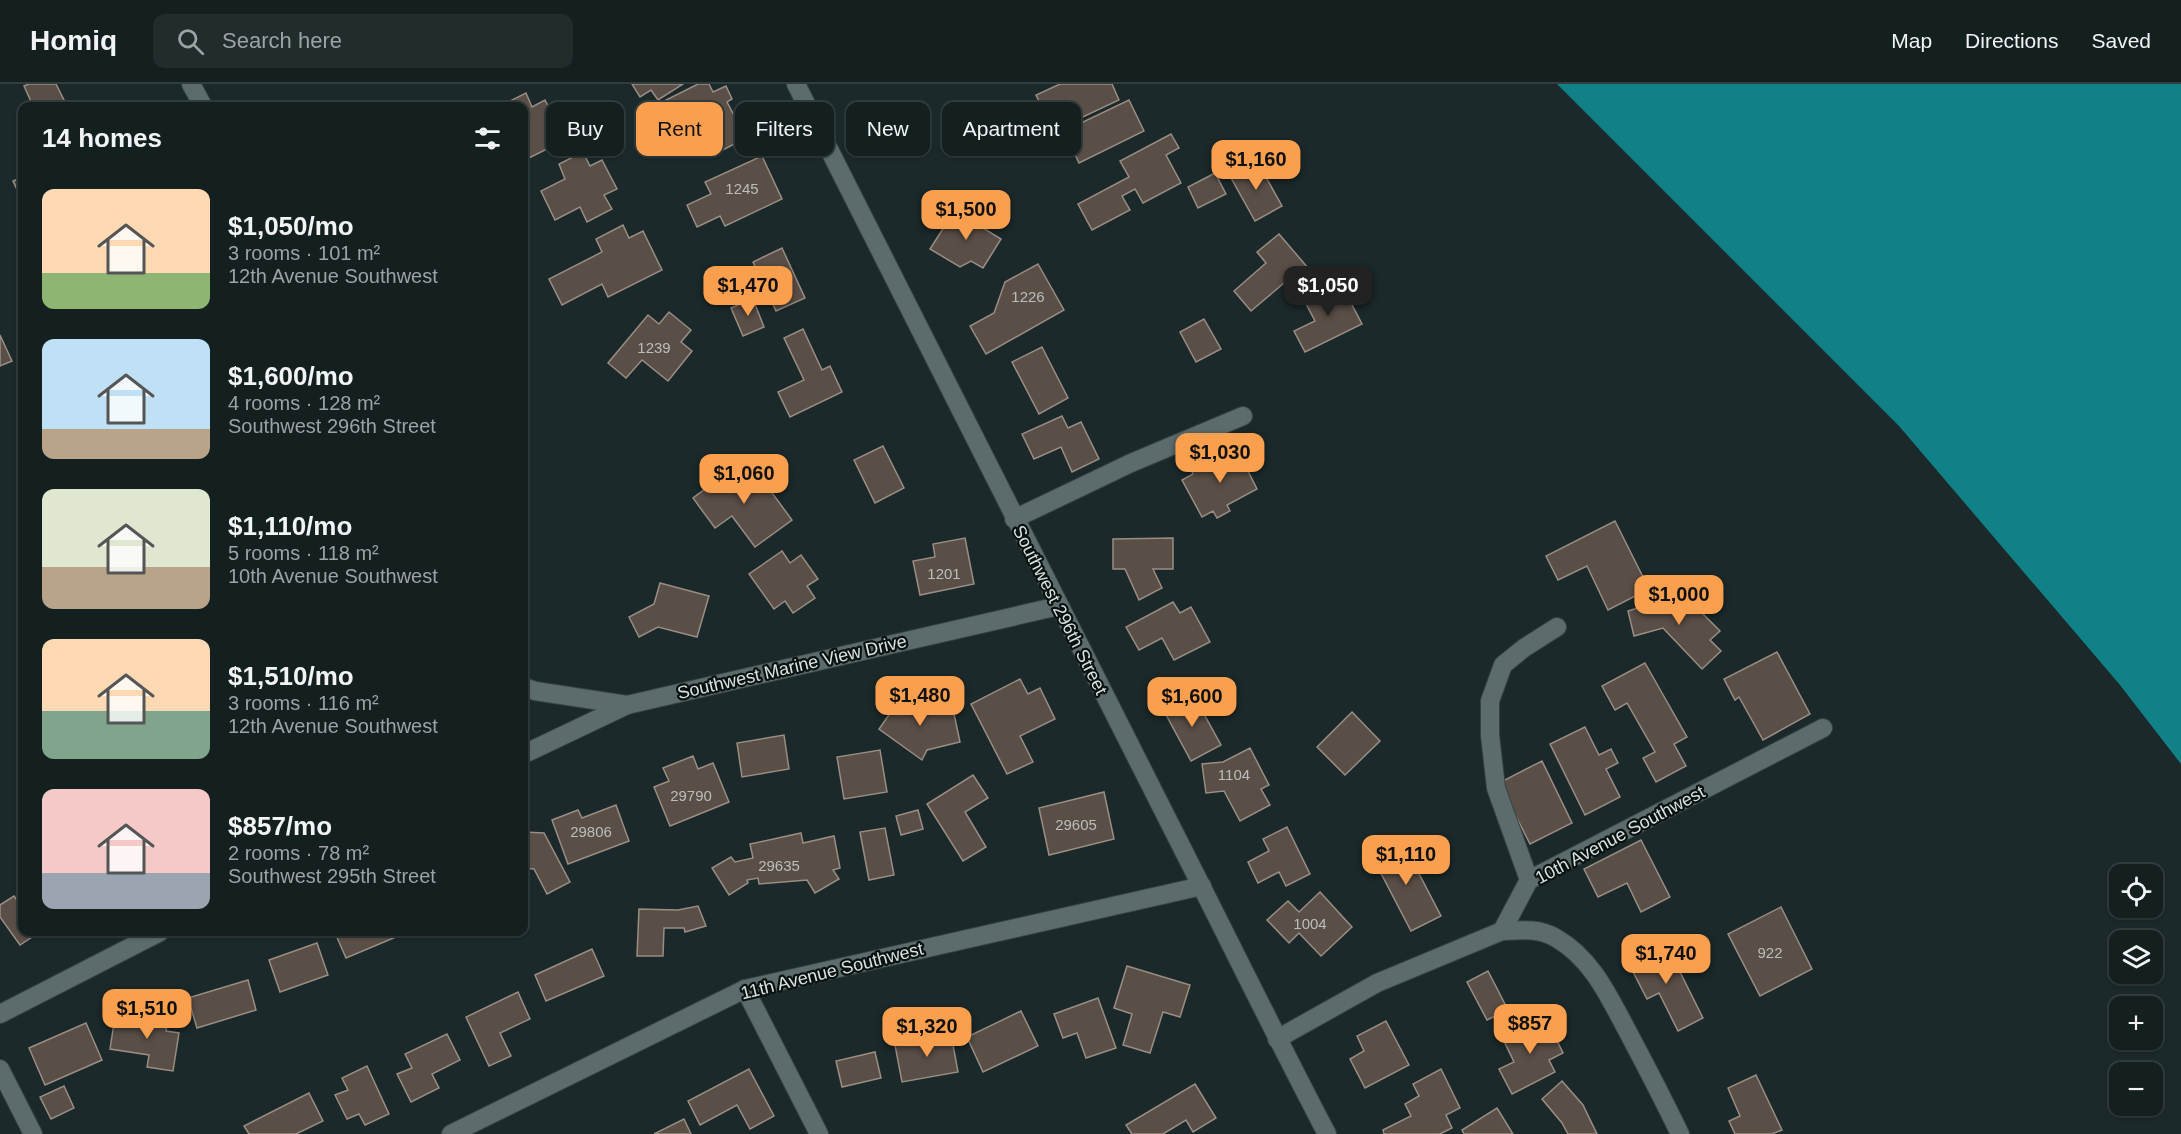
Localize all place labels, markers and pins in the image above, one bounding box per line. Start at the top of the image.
pin: $1,160 [1207,140,1305,191]
pin: $1,500 [917,190,1015,241]
pin: $1,470 [699,266,797,317]
pin: $1,050 [1279,266,1377,317]
pin: $1,030 [1171,433,1269,484]
pin: $1,060 [695,454,793,505]
pin: $1,000 [1630,575,1728,626]
pin: $1,480 [871,676,969,727]
pin: $1,600 [1143,677,1241,728]
pin: $1,110 [1357,835,1455,886]
pin: $1,740 [1617,934,1715,985]
pin: $1,510 [98,989,196,1040]
pin: $857 [1494,1004,1566,1055]
pin: $1,320 [878,1007,976,1058]

